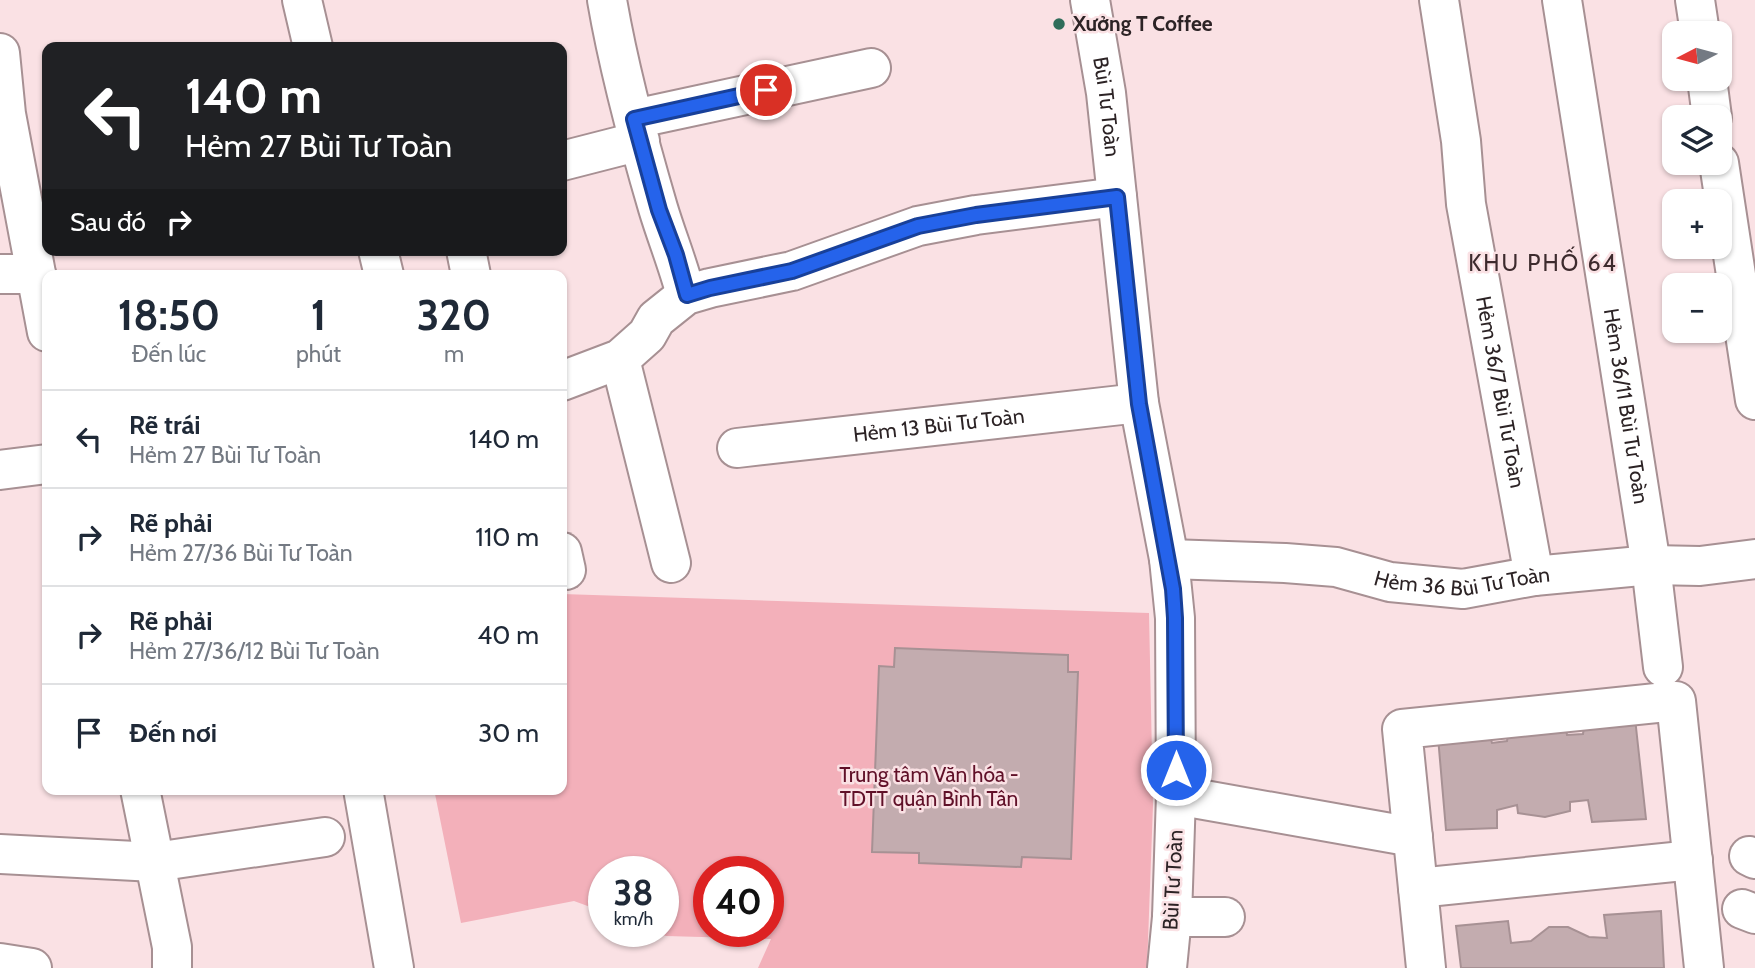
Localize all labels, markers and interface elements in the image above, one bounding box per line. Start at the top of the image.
place label: Xưởng T Coffee [1072,11,1213,36]
marker: Xưởng T Coffee [1051,16,1067,32]
north arrow [1662,21,1732,91]
map controls [1662,21,1732,343]
street label: Bùi Tư Toàn [1088,55,1126,158]
pin [736,60,796,120]
text: 140 m [185,66,322,125]
icon: left [70,70,161,161]
icon: arrive [747,71,785,109]
button: layers [1662,105,1732,175]
text: Hẻm 27 Bùi Tư Toàn [185,126,452,165]
button: + [1662,189,1732,259]
icon: right [160,203,198,241]
text: Sau đó [70,206,146,238]
district label: KHU PHỐ 64 [1468,246,1618,277]
button: − [1662,273,1732,343]
text: 18:50 [118,289,220,341]
text: 1 [311,289,326,341]
text: 320 [417,289,491,341]
street label: Hẻm 36/7 Bùi Tư Toàn [1471,294,1531,490]
street label: Hẻm 36/11 Bùi Tư Toàn [1599,306,1654,506]
text: Đến lúc [132,340,206,368]
text: phút [296,340,341,368]
text: m [444,340,464,368]
street label: Hẻm 13 Bùi Tư Toàn [852,403,1026,447]
text: Rẽ trái [129,409,201,441]
icon: left [70,420,108,458]
text: 140 m [469,423,539,455]
text: Hẻm 27 Bùi Tư Toàn [129,441,321,469]
text: Rẽ phải [129,507,212,539]
icon: right [70,518,108,556]
text: 110 m [475,521,539,553]
text: Hẻm 27/36 Bùi Tư Toàn [129,539,353,567]
street label: Hẻm 36 Bùi Tư Toàn [1371,562,1551,601]
text: Rẽ phải [129,605,212,637]
icon: right [70,616,108,654]
text: 40 m [477,619,539,651]
text: Hẻm 27/36/12 Bùi Tư Toàn [129,637,380,665]
icon: arrive [70,714,108,752]
text: Đến nơi [129,717,217,749]
text: 30 m [478,717,539,749]
position arrow [1139,733,1213,807]
park label: Trung tâm Văn hóa - TDTT quận Bình Tân [839,762,1019,811]
street label: Bùi Tư Toàn [1157,829,1188,931]
speed limit sign: 40 [693,856,784,947]
text: 38 [613,871,654,914]
text: km/h [614,908,653,930]

